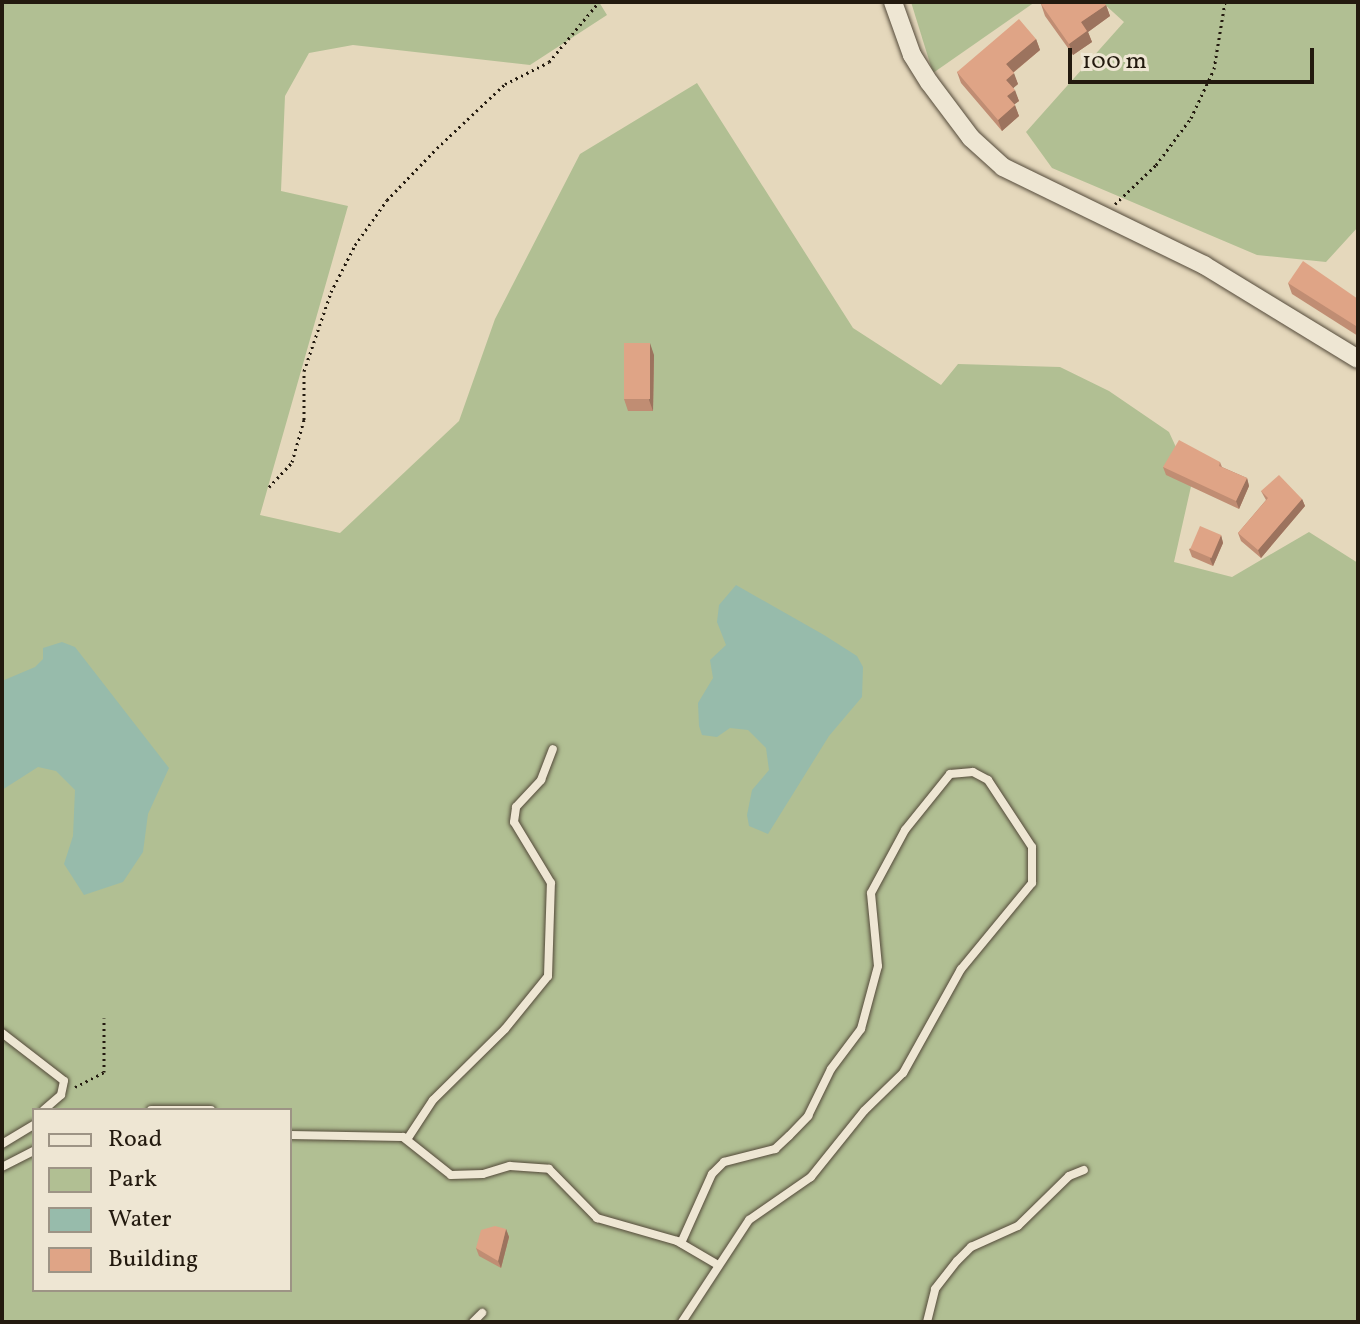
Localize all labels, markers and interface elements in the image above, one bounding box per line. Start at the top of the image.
scale bar [1072,32,1318,82]
text: 100 m [1082,45,1147,79]
legend [32,1108,292,1292]
text: Road [108,1123,162,1157]
text: Park [108,1163,157,1197]
text: Water [108,1203,172,1237]
text: Building [108,1243,198,1277]

